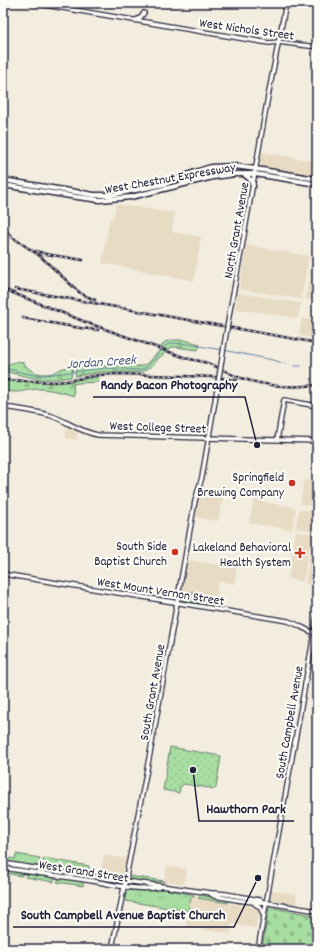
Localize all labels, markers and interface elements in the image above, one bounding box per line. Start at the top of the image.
street label: West Nichols Street [198,14,295,47]
street label: West Chestnut Expressway [104,159,238,200]
street label: North Grant Avenue [220,180,255,280]
water label: Jordan Creek [66,351,138,375]
callout: Randy Bacon Photography [93,371,245,397]
text: Randy Bacon Photography [101,376,239,396]
street label: West College Street [109,417,207,440]
place label: Springfield Brewing Company [197,469,285,503]
marker: Springfield Brewing Company [287,478,297,488]
place label: South Side Baptist Church [94,538,167,572]
place label: Lakeland Behavioral Health System [193,539,291,573]
marker: South Side Baptist Church [170,547,180,557]
marker: Lakeland Behavioral Health System [294,547,306,559]
street label: West Mount Vernon Street [96,573,226,612]
street label: South Grant Avenue [136,642,171,742]
street label: South Campbell Avenue [271,664,310,780]
callout: Hawthorn Park [199,795,294,821]
text: Hawthorn Park [206,800,286,820]
street label: West Grand Street [37,856,130,889]
callout: South Campbell Avenue Baptist Church [13,901,234,927]
text: South Campbell Avenue Baptist Church [21,906,226,926]

